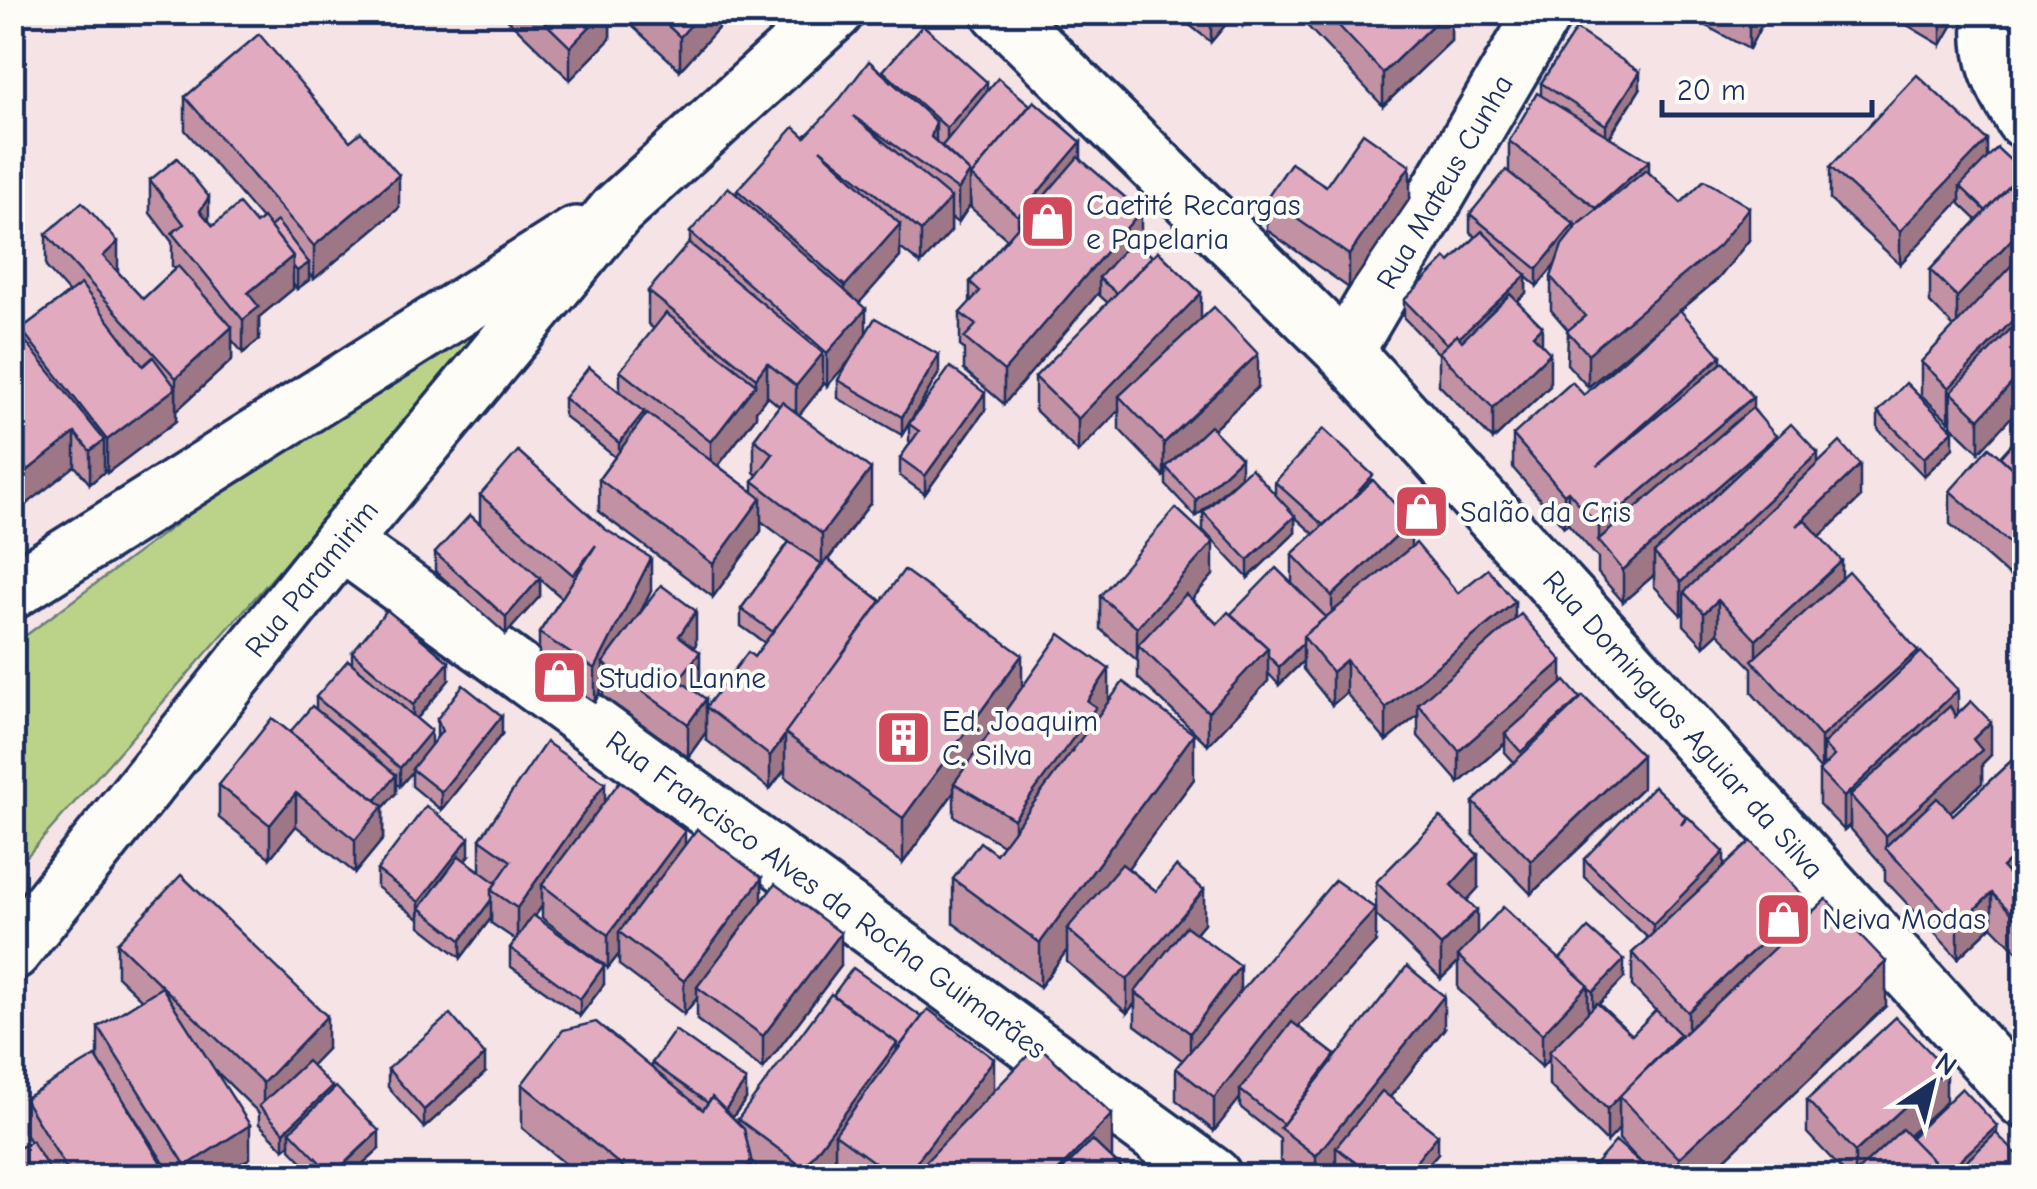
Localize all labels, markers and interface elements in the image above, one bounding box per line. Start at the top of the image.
scale bar [1662,55,1872,117]
street label: Rua Mateus Cunha [1369,69,1521,295]
text: 20 m [1677,73,1746,108]
place label: Caetité Recargas e Papelaria [1086,188,1300,257]
shop icon: Caetité Recargas e Papelaria [1017,192,1077,252]
shop icon: Salão da Cris [1391,482,1451,542]
street label: Rua Paramirim [238,493,386,665]
place label: Salão da Cris [1460,495,1631,530]
street label: Rua Dominguos Aguiar da Silva [1535,564,1831,886]
shop icon: Studio Lanne [530,648,590,708]
place label: Studio Lanne [599,661,766,696]
place label: Ed. Joaquim C. Silva [942,704,1098,773]
building icon: Ed. Joaquim C. Silva [873,708,933,768]
street label: Rua Francisco Alves da Rocha Guimarães [599,723,1053,1067]
shop icon: Neiva Modas [1753,889,1813,949]
place label: Neiva Modas [1822,902,1986,937]
north arrow [1882,1034,1982,1134]
text: N [1929,1046,1962,1083]

